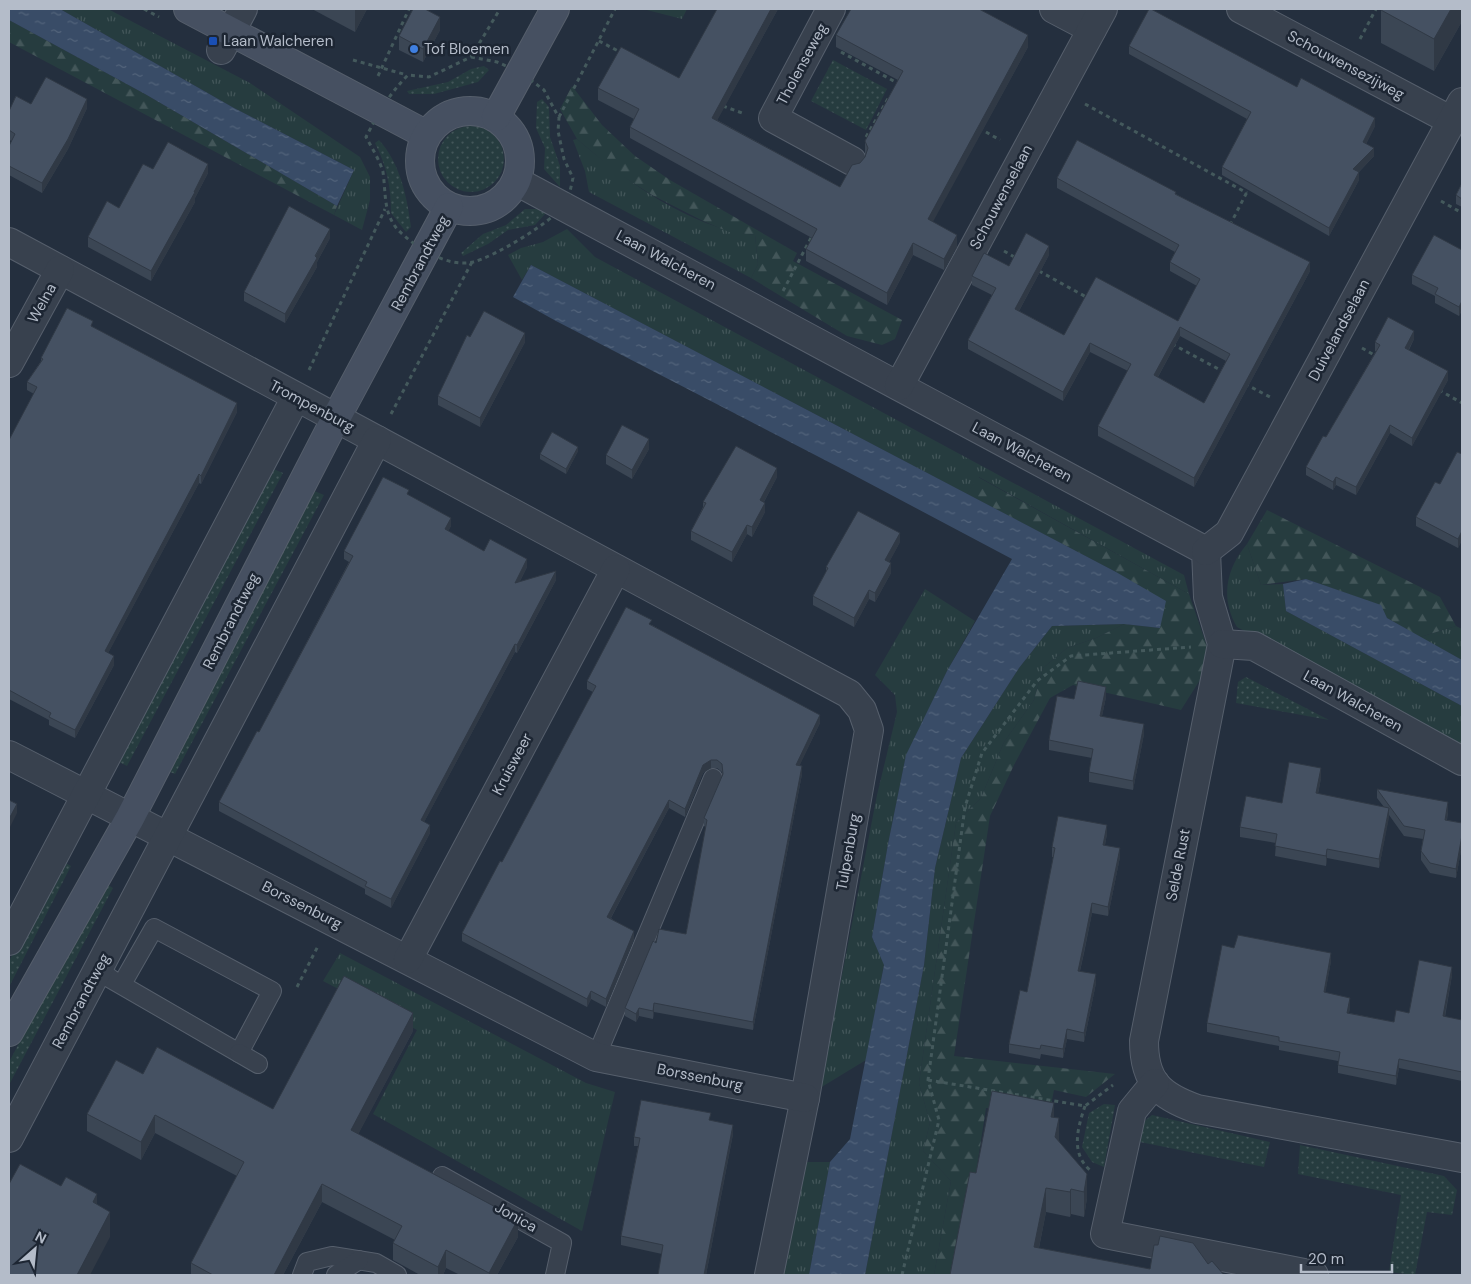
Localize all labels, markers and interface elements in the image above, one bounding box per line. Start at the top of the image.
street label: Tholenseweg [772,19,832,109]
street label: Schouwensezijweg [1284,26,1408,104]
place label: Laan Walcheren [223,31,333,51]
marker: Laan Walcheren [207,35,219,47]
place label: Tof Bloemen [424,39,509,59]
marker: Tof Bloemen [408,43,420,55]
street label: Schouwenselaan [965,141,1037,253]
street label: Rembrandtweg [386,212,454,314]
street label: Laan Walcheren [613,225,719,295]
street label: Duivelandselaan [1304,276,1374,384]
street label: Welna [23,280,61,326]
street label: Trompenburg [266,375,358,437]
street label: Laan Walcheren [969,417,1075,487]
street label: Rembrandtweg [198,570,264,672]
street label: Laan Walcheren [1300,666,1406,736]
street label: Kruisweer [487,729,537,799]
street label: Tulpenburg [831,812,865,892]
street label: Selde Rust [1161,827,1195,903]
street label: Borssenburg [259,876,345,934]
street label: Rembrandtweg [47,950,115,1052]
street label: Borssenburg [655,1059,745,1095]
street label: Jonica [491,1197,541,1237]
north arrow [10,1224,60,1274]
text: N [32,1227,50,1248]
scale bar [1301,1242,1392,1274]
text: 20 m [1308,1249,1344,1269]

